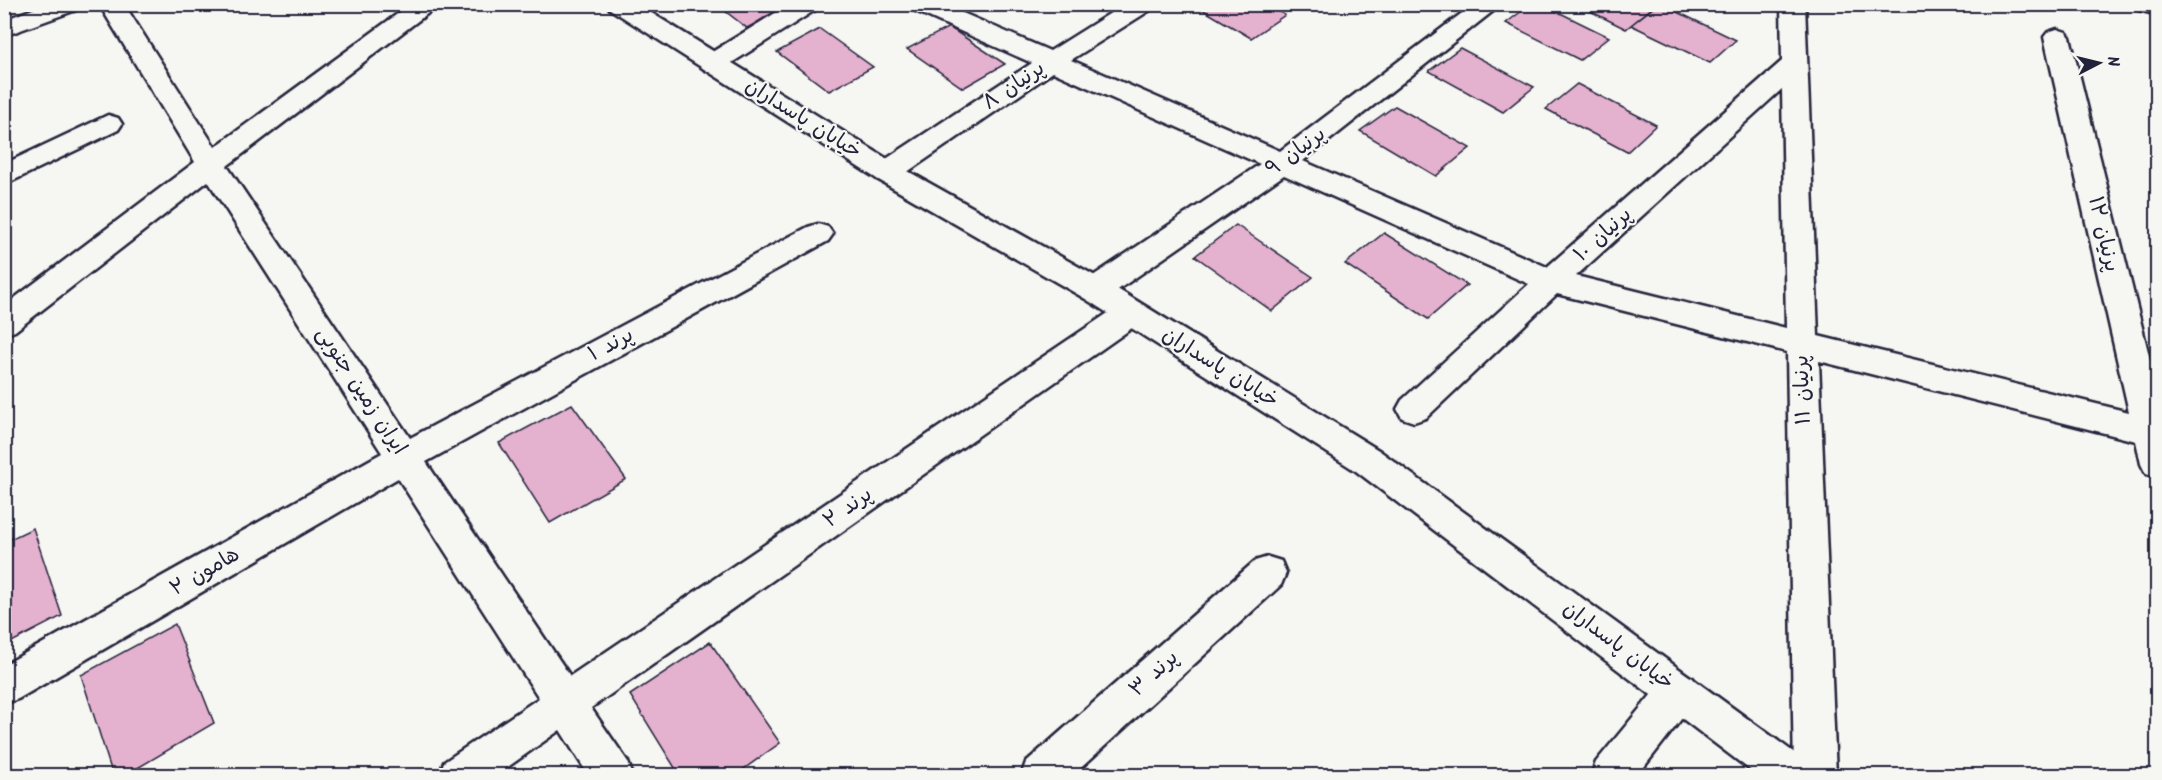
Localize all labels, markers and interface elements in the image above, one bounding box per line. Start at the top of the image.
north arrow [2069,33,2129,93]
street label: پرنیان ۸ [976,53,1052,119]
text: N [2099,55,2125,68]
street label: خیابان پاسداران [738,70,868,168]
street label: پرنیان ۹ [1259,119,1333,185]
street label: پرنیان ۱۲ [2078,193,2128,275]
street label: پرنیان ۱۰ [1566,200,1640,270]
street label: پرند ۱ [582,319,640,371]
street label: خیابان پاسداران [1155,319,1285,417]
street label: ایران زمین جنوبی [307,320,415,462]
street label: پرنیان ۱۱ [1785,354,1821,426]
street label: پرند ۲ [816,479,880,537]
street label: هامون ۲ [164,539,246,605]
street label: خیابان پاسداران [1555,593,1681,699]
street label: پرند ۳ [1122,643,1186,705]

